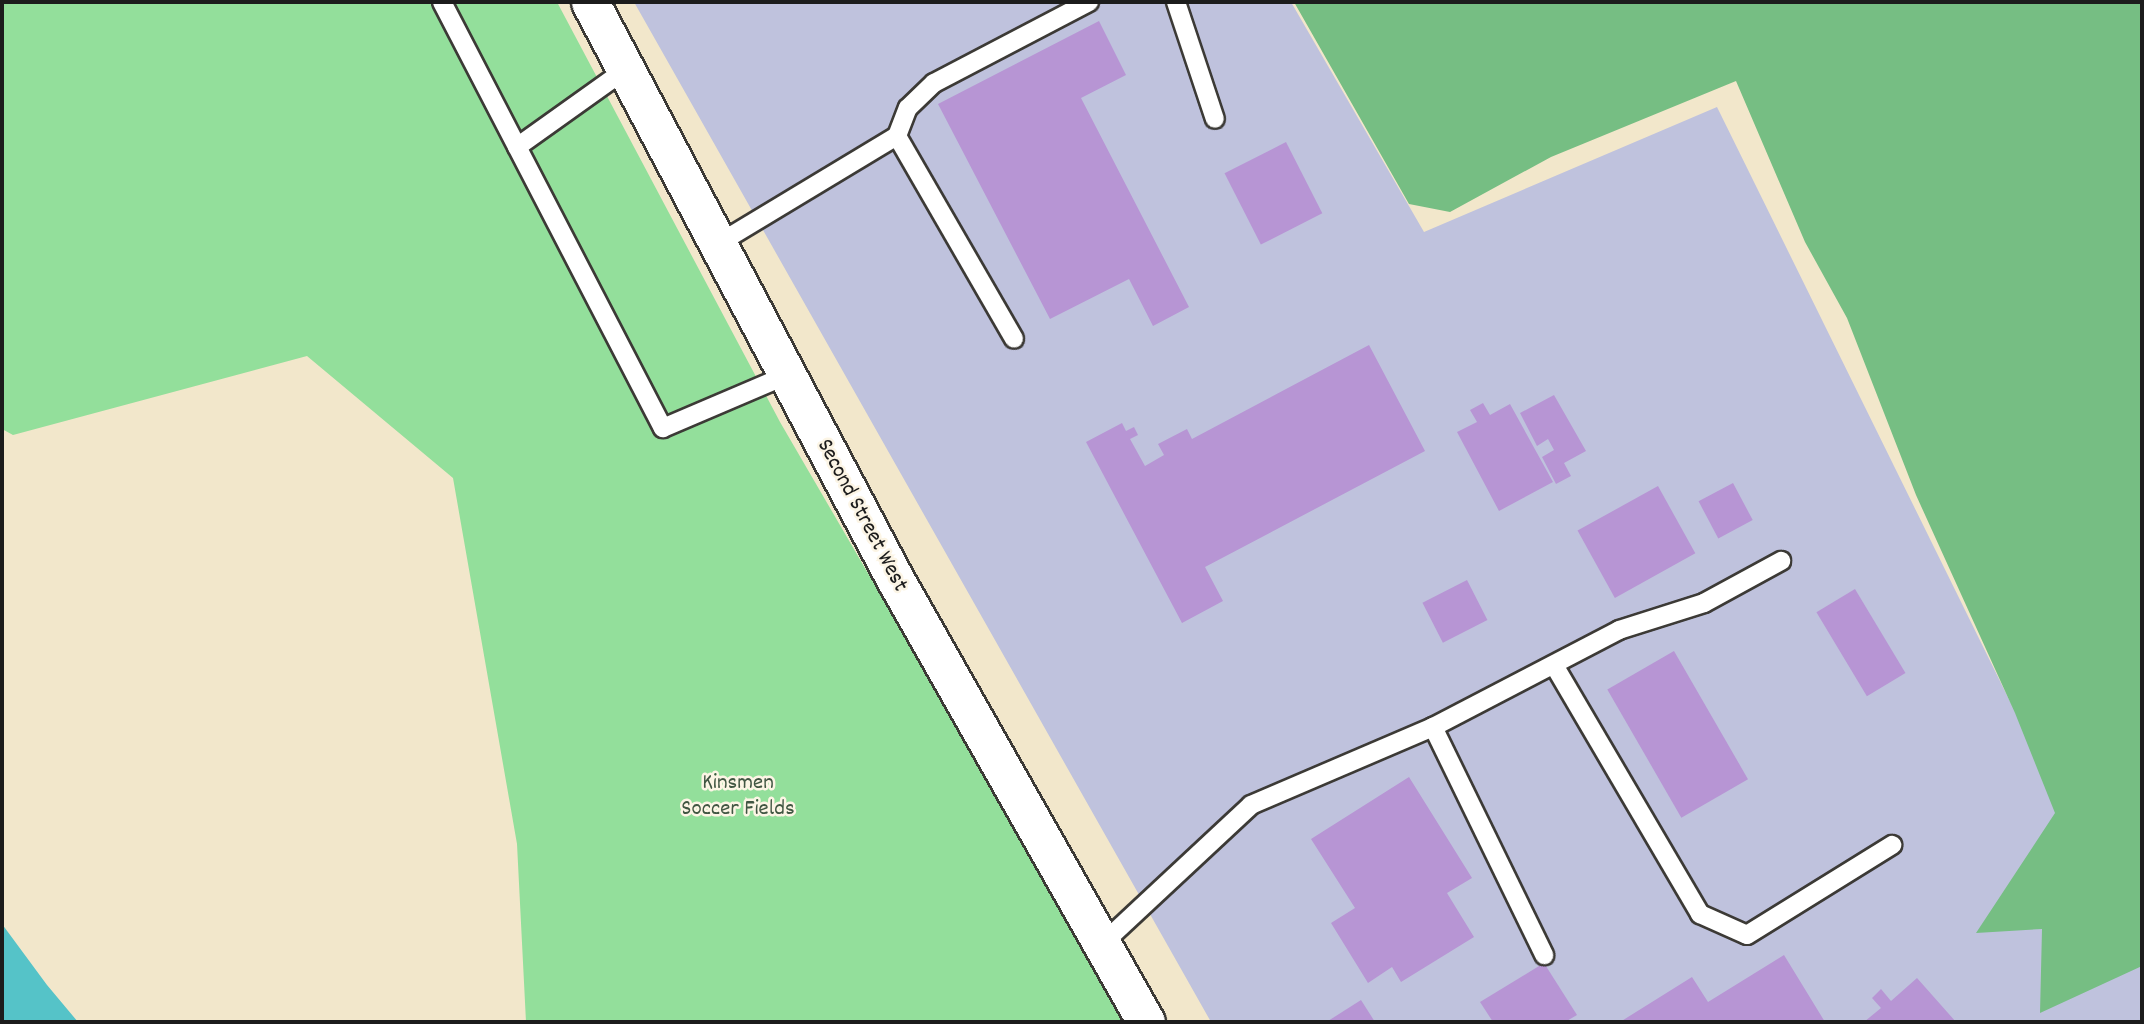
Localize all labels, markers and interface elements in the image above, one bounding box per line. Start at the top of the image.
street label: Second Street West [809,435,913,597]
park label: Kinsmen Soccer Fields [681,770,795,824]

